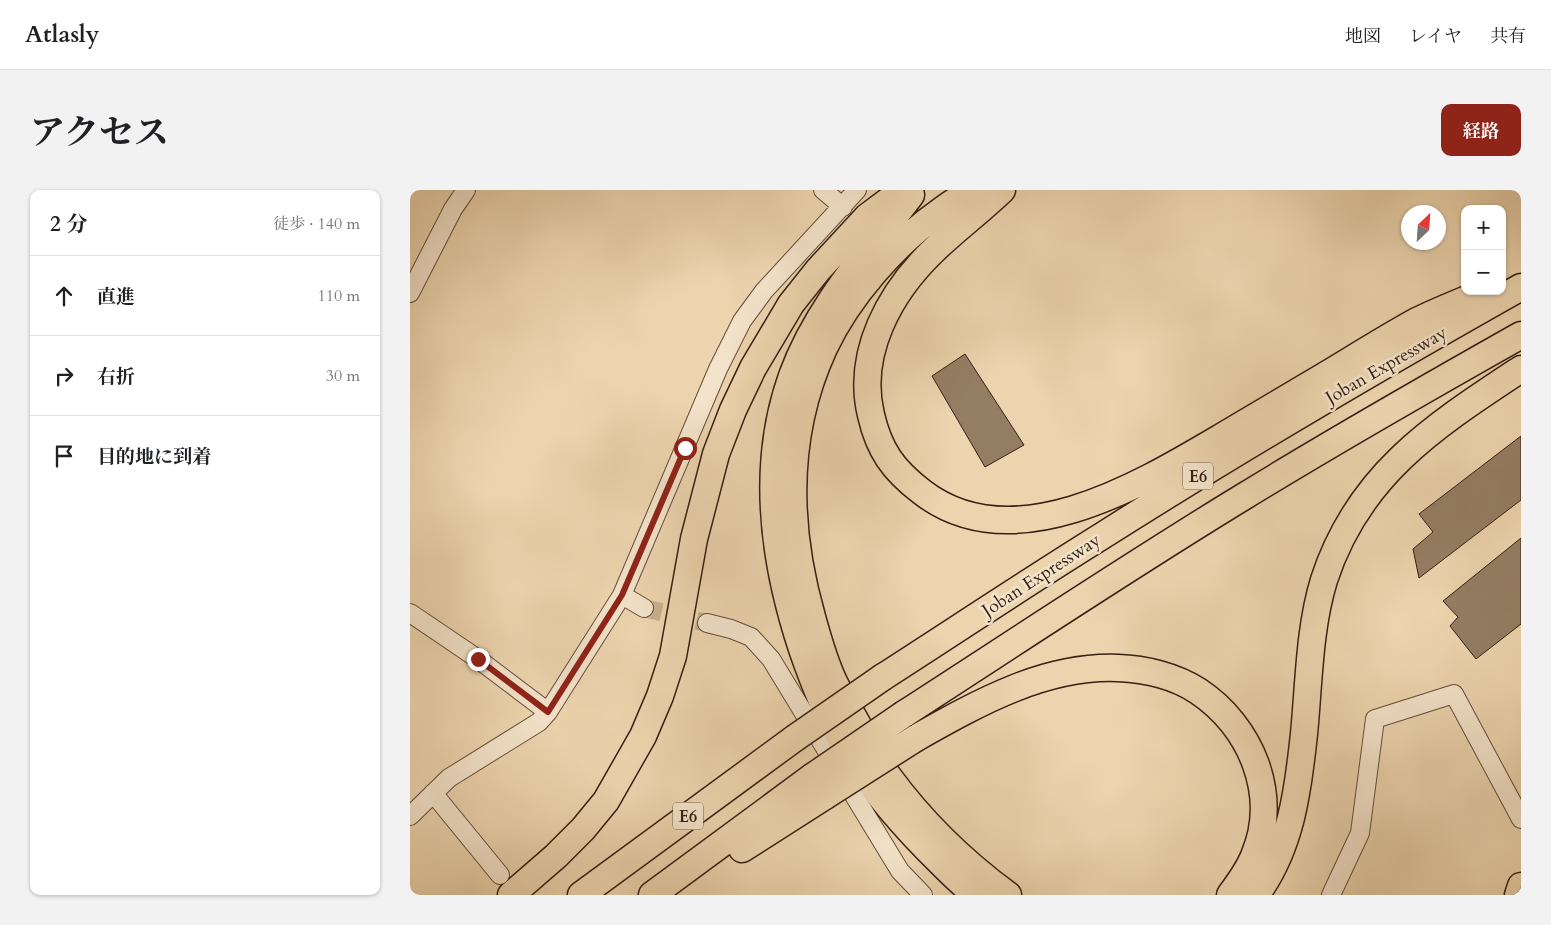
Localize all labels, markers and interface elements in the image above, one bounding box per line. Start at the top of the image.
text: Atlasly [25,18,99,51]
text: 地図 [1345,24,1381,49]
text: レイヤ [1409,24,1462,49]
text: 共有 [1490,24,1526,49]
button: 経路 [1441,104,1521,156]
text: アクセス [30,109,169,157]
north arrow [1401,205,1446,250]
map controls [1461,205,1506,295]
button: + [1461,205,1506,250]
text: 2 分 [50,210,87,239]
text: 徒歩 · 140 m [273,213,360,235]
button: − [1461,250,1506,295]
icon: ahead [50,282,78,310]
text: 直進 [97,284,135,310]
text: 110 m [318,285,360,307]
street label: Joban Expressway [1318,320,1452,412]
icon: right [50,362,78,390]
text: 右折 [97,364,135,390]
text: 30 m [326,365,360,387]
route start [674,437,697,460]
icon: arrive [50,442,78,470]
text: 目的地に到着 [97,444,211,470]
road number: E6 [1183,462,1213,490]
street label: Joban Expressway [975,528,1106,625]
route end [467,648,490,671]
road number: E6 [673,802,703,830]

